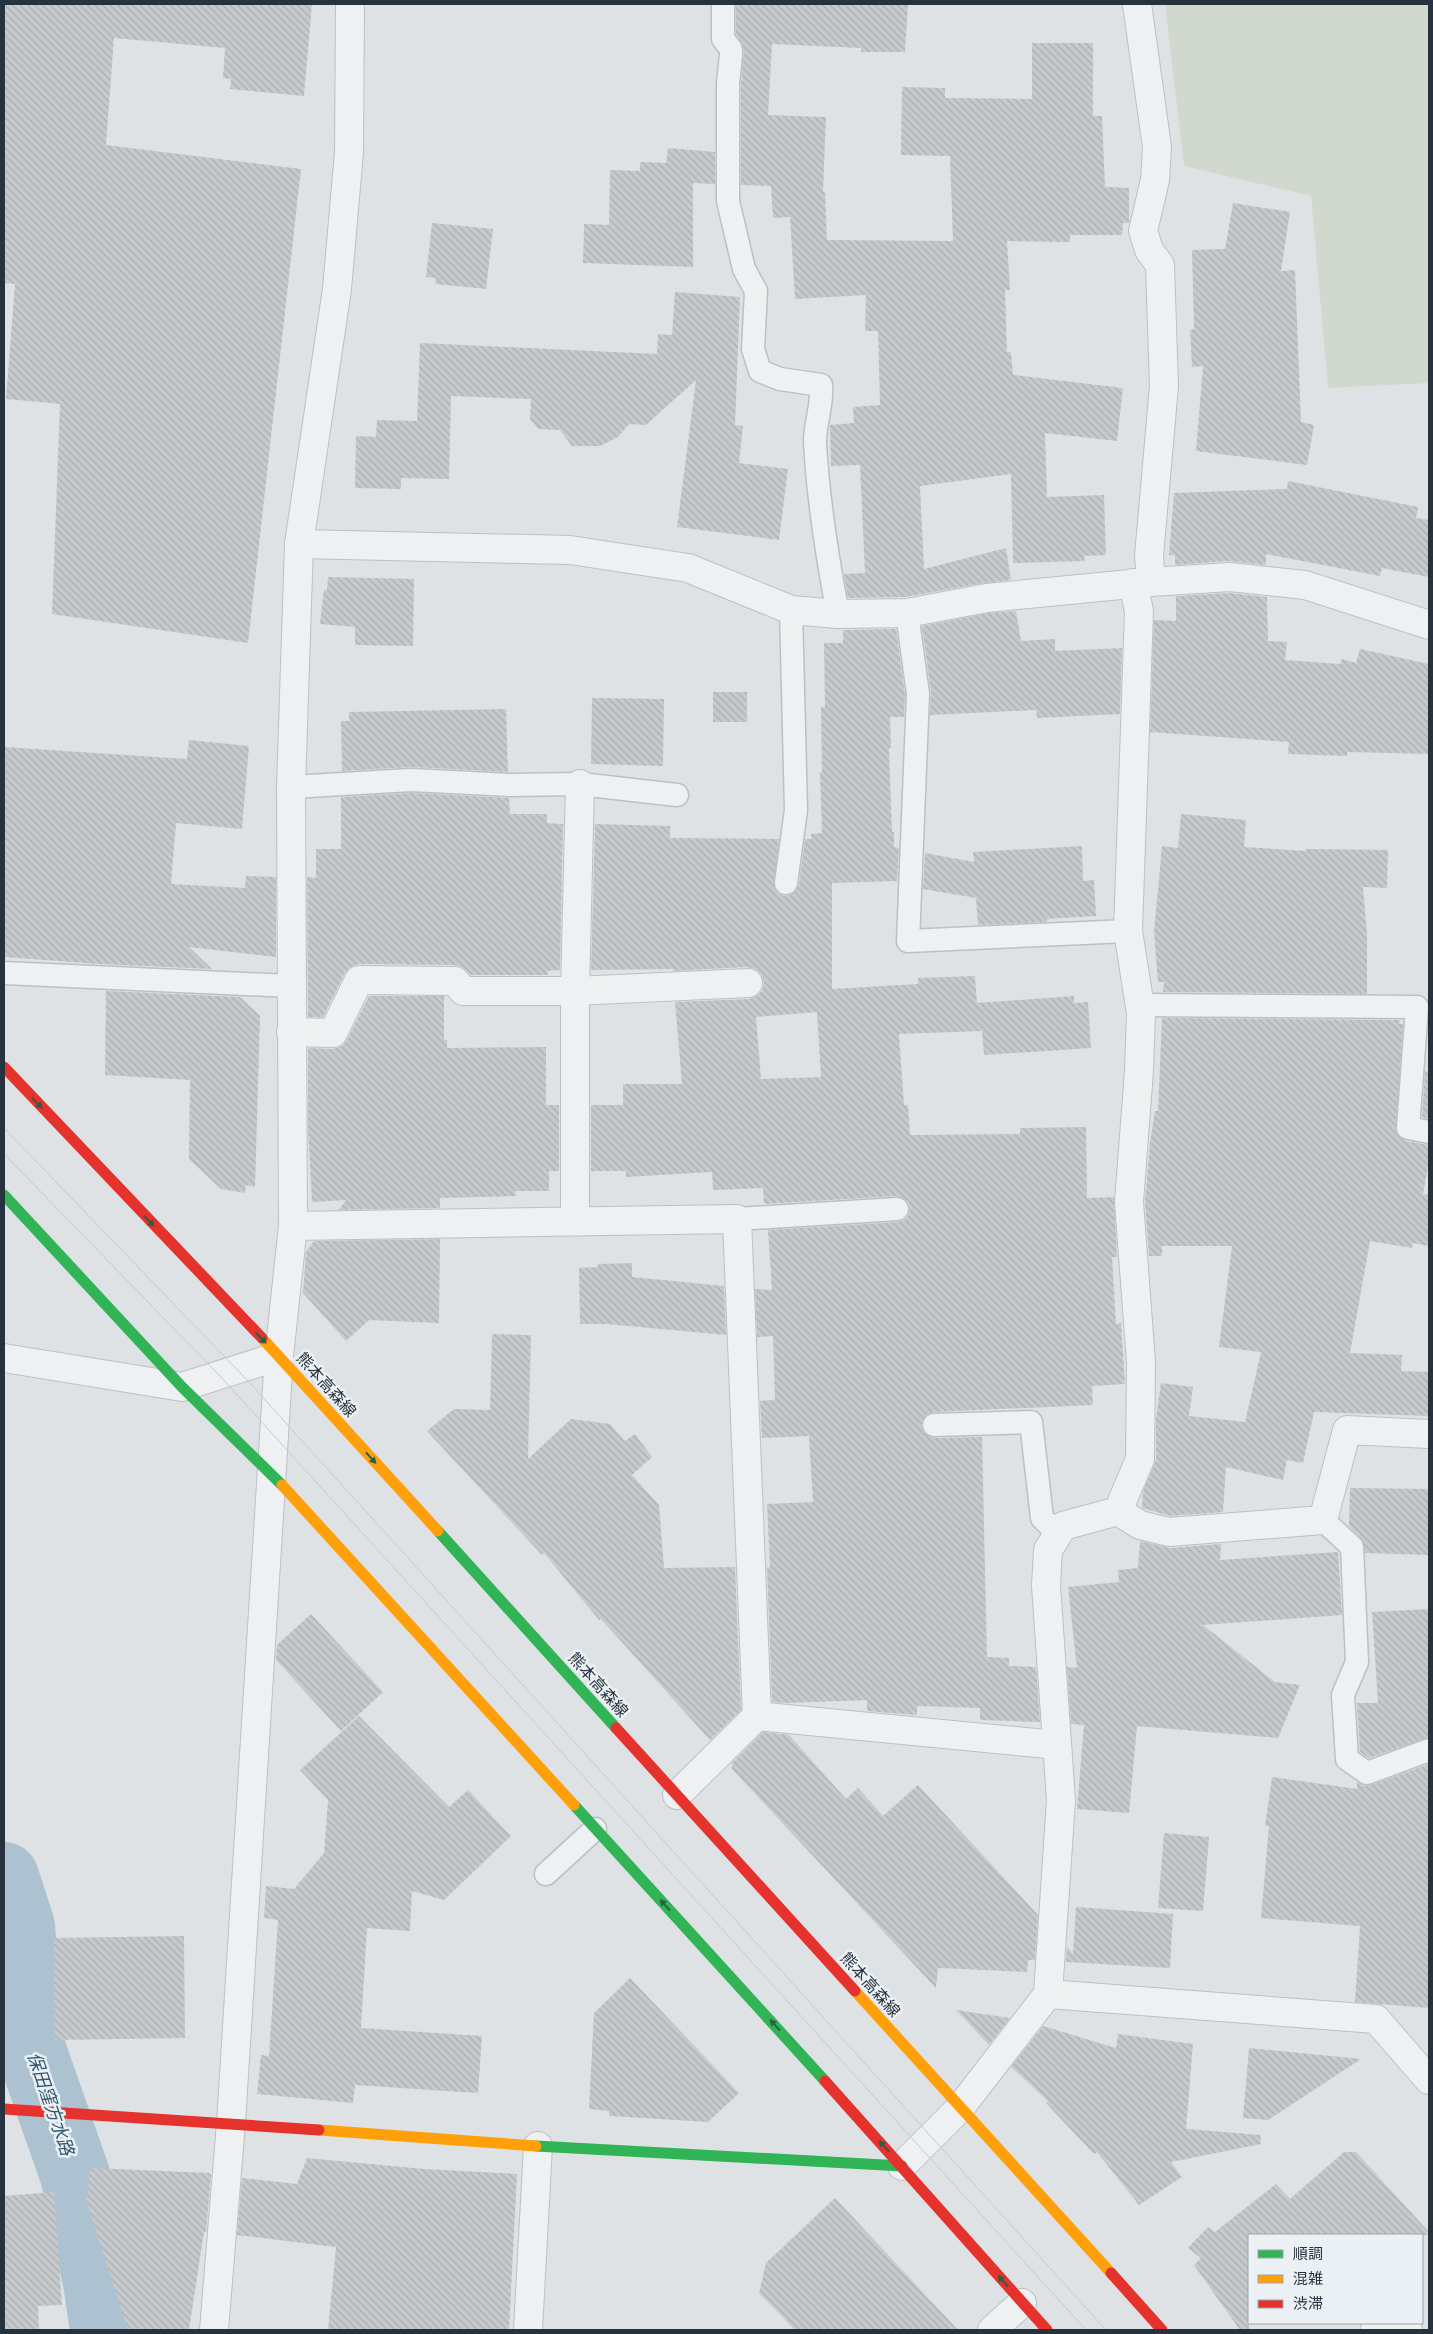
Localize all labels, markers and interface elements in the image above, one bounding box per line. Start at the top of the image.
one-way arrow [31,1096,43,1108]
one-way arrow [143,1214,155,1226]
one-way arrow [255,1332,267,1344]
street label: 熊本高森線 [291,1348,361,1422]
one-way arrow [365,1452,377,1464]
street label: 熊本高森線 [563,1648,633,1722]
one-way arrow [659,1900,671,1912]
street label: 熊本高森線 [835,1948,905,2022]
one-way arrow [769,2019,780,2032]
water label: 保田窪方水路 [21,2049,80,2161]
one-way arrow [878,2140,890,2152]
legend [1248,2234,1423,2324]
text: 順調 [1293,2244,1323,2265]
text: 混雑 [1293,2269,1323,2290]
one-way arrow [997,2275,1009,2287]
text: 渋滞 [1293,2294,1323,2315]

